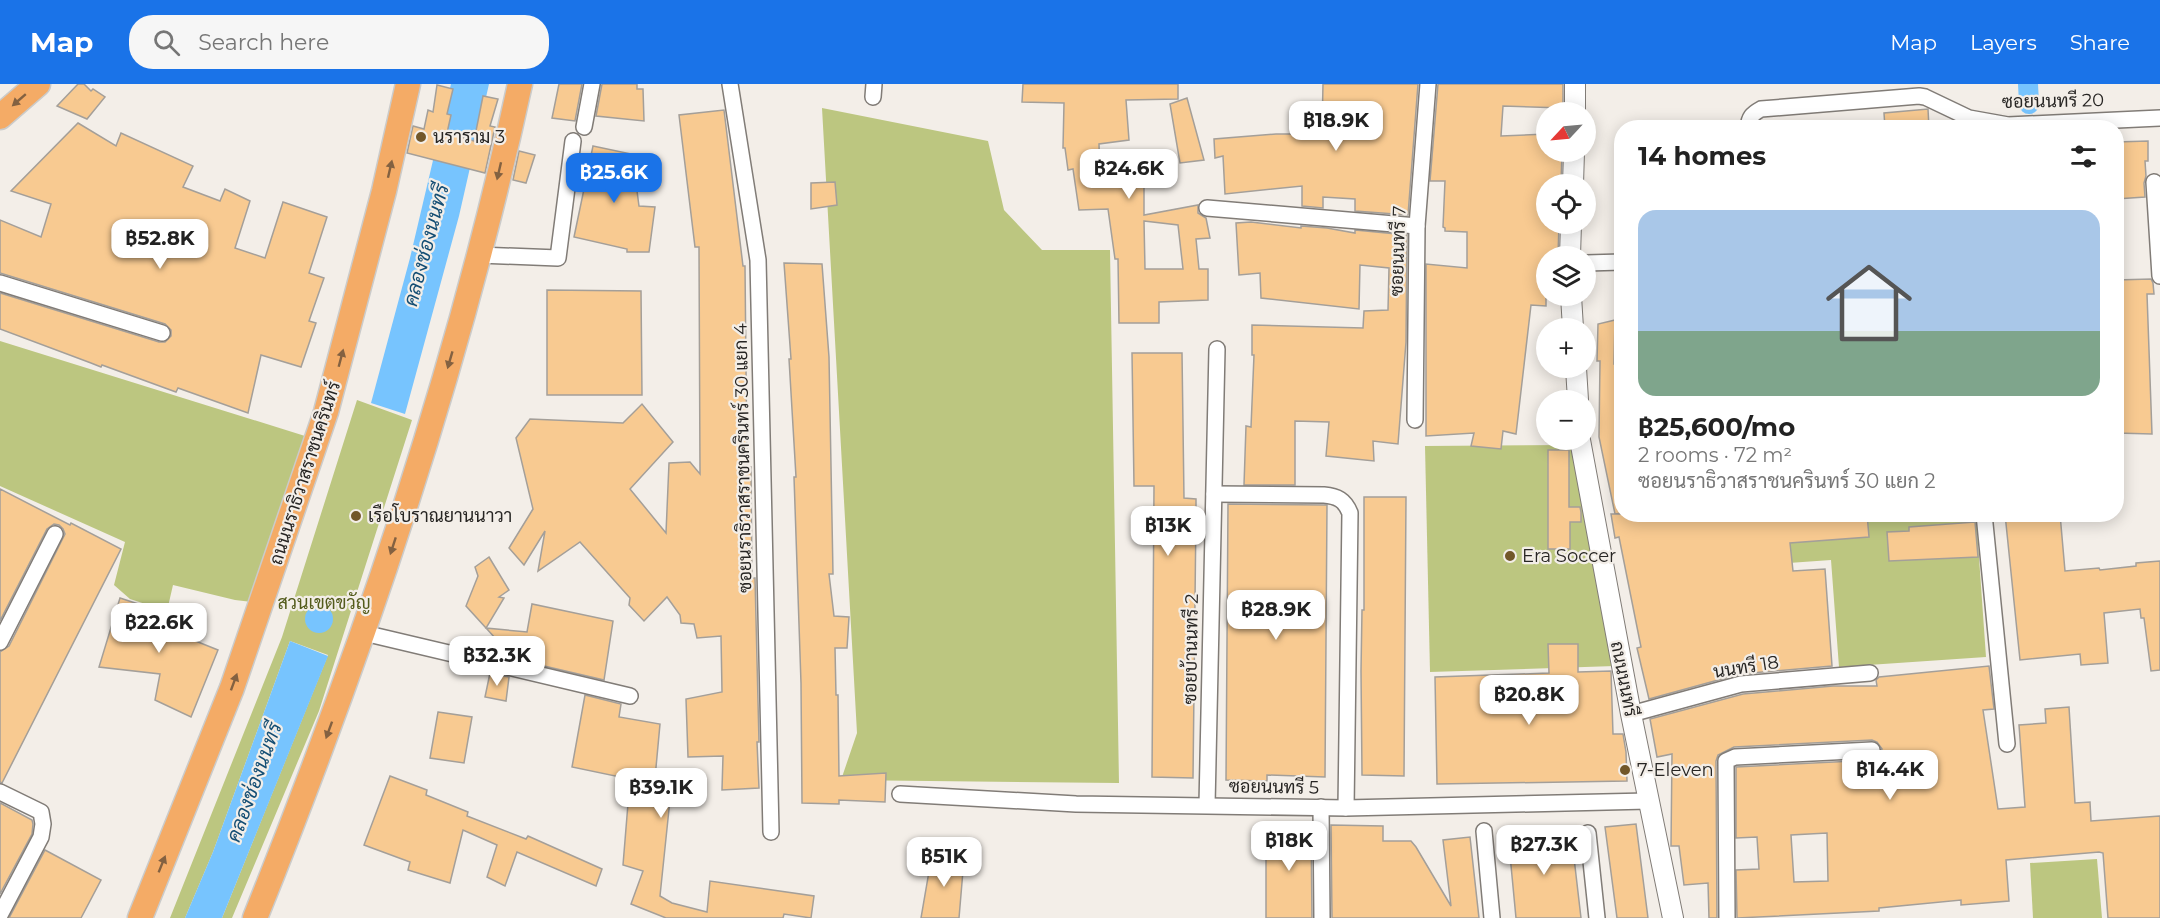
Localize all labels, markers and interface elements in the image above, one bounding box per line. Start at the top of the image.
search box [129,15,549,69]
text: Map [30,25,93,59]
icon: search [150,26,183,59]
text: Search here [198,29,329,56]
text: Map [1890,30,1937,55]
text: Layers [1970,30,2037,55]
text: Share [2070,30,2130,55]
street label: ซอยนนทรี 20 [2002,87,2104,113]
one-way arrow [12,93,27,106]
pin: ฿18.9K [1287,101,1385,152]
north arrow [1536,102,1596,162]
map controls [1536,102,1596,450]
text: ฿18.9K [1303,108,1369,132]
place label: นราราม 3 [433,126,505,148]
marker: นราราม 3 [414,130,428,144]
text: 14 homes [1638,140,1766,172]
icon: filters [2067,140,2100,173]
pin: ฿24.6K [1080,149,1178,200]
pin: ฿25.6K [565,153,663,204]
text: ฿24.6K [1094,156,1164,180]
one-way arrow [385,160,395,178]
text: ฿25.6K [580,160,648,184]
one-way arrow [494,162,504,180]
button: locate [1536,174,1596,234]
water label: คลองช่องนนทรี [397,180,454,309]
street label: ซอยนนทรี 7 [1383,205,1411,297]
pin: ฿52.8K [111,219,209,270]
text: ฿52.8K [125,226,195,250]
button: layers [1536,246,1596,306]
icon: home [1815,249,1923,357]
button: + [1536,318,1596,378]
street label: ซอยนราธิวาสราชนครินทร์ 30 แยก 4 [728,323,756,593]
one-way arrow [336,349,346,367]
one-way arrow [445,351,454,369]
street label: ถนนนราธิวาสราชนครินทร์ [263,377,345,568]
button: − [1536,390,1596,450]
text: ฿25,600/mo [1638,411,1795,443]
text: 2 rooms · 72 m² [1638,443,1792,467]
text: ซอยนราธิวาสราชนครินทร์ 30 แยก 2 [1638,469,1936,493]
place label: เรือโบราณยานนาวา [368,503,512,527]
pin: ฿13K [1132,506,1204,557]
marker: เรือโบราณยานนาวา [349,509,363,523]
text: ฿13K [1145,513,1191,537]
one-way arrow [387,537,397,555]
place label: Era Soccer [1522,545,1616,567]
marker: Era Soccer [1503,549,1517,563]
pin: ฿28.9K [1227,590,1325,641]
park label: สวนเขตขวัญ [277,592,371,614]
street label: ซอยบ้านนทรี 2 [1177,593,1203,705]
text: ฿28.9K [1241,597,1311,621]
pin: ฿22.6K [110,603,208,654]
text: ฿22.6K [125,610,193,634]
pin: ฿32.3K [448,636,546,687]
street label: ถนนนนทรี [1606,639,1644,719]
text: ฿32.3K [463,643,531,667]
street label: นนทรี 18 [1711,649,1780,683]
one-way arrow [229,673,239,691]
pin: ฿20.8K [1480,675,1578,726]
text: ฿20.8K [1494,682,1564,706]
water label: คลองช่องนนทรี [220,717,287,845]
one-way arrow [324,722,334,740]
pin: ฿14.4K [1841,750,1939,801]
text: ฿14.4K [1856,757,1924,781]
place label: 7-Eleven [1637,759,1714,781]
marker: 7-Eleven [1618,763,1632,777]
pin: ฿39.1K [612,768,710,819]
street label: ซอยนนทรี 5 [1229,773,1319,799]
text: ฿39.1K [629,775,693,799]
pin: ฿18K [1253,821,1325,872]
pin: ฿27.3K [1495,825,1593,876]
text: ฿18K [1265,828,1313,852]
text: ฿27.3K [1510,832,1578,856]
pin: ฿51K [908,837,980,888]
text: ฿51K [921,844,967,868]
one-way arrow [158,855,167,873]

